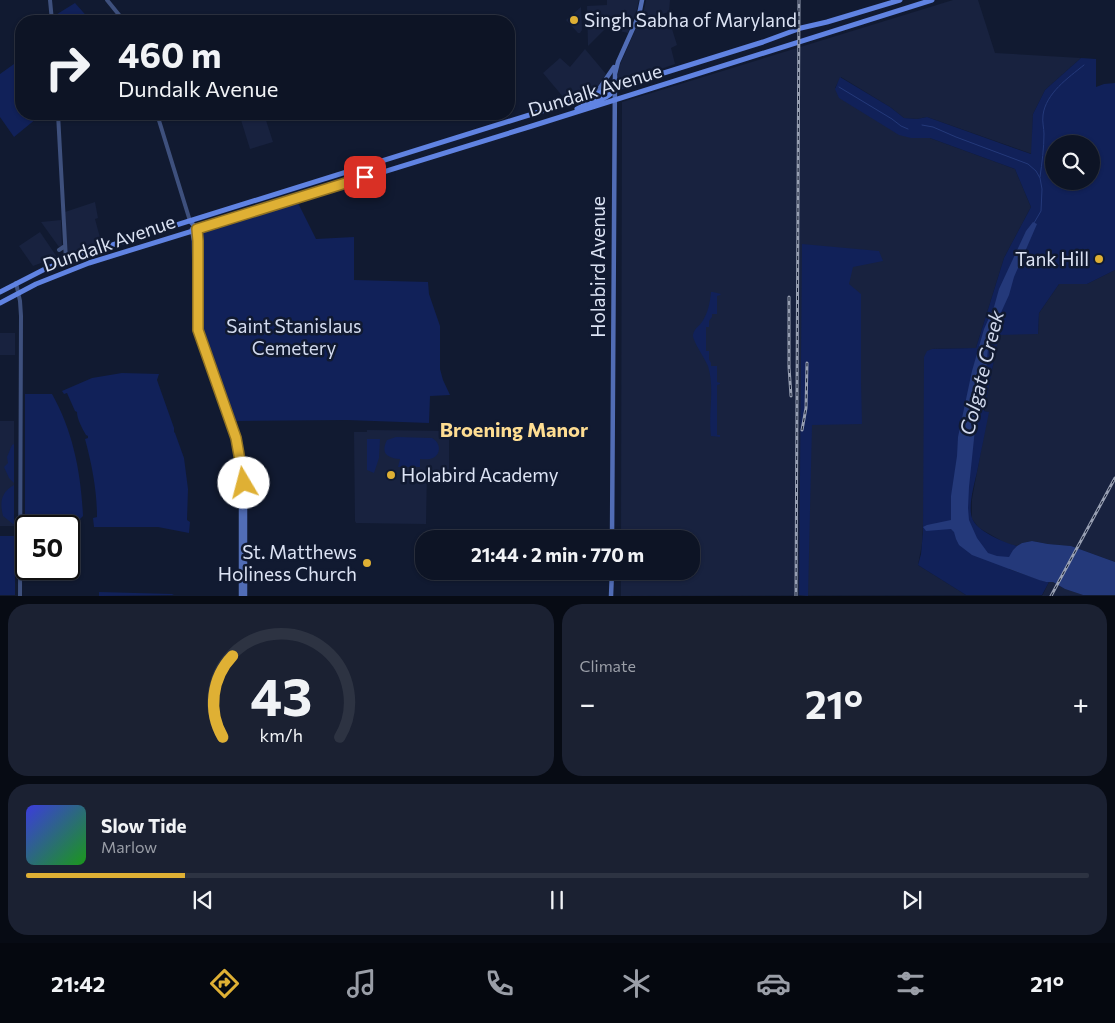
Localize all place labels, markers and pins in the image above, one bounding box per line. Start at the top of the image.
place label: Singh Sabha of Maryland [584,8,797,31]
marker: Singh Sabha of Maryland [568,14,580,26]
pin [344,156,386,198]
place label: Tank Hill [1015,247,1089,270]
marker: Tank Hill [1093,253,1105,265]
place label: Holabird Academy [401,463,559,486]
marker: Holabird Academy [385,469,397,481]
place label: St. Matthews Holiness Church [218,540,357,585]
marker: St. Matthews Holiness Church [361,557,373,569]

